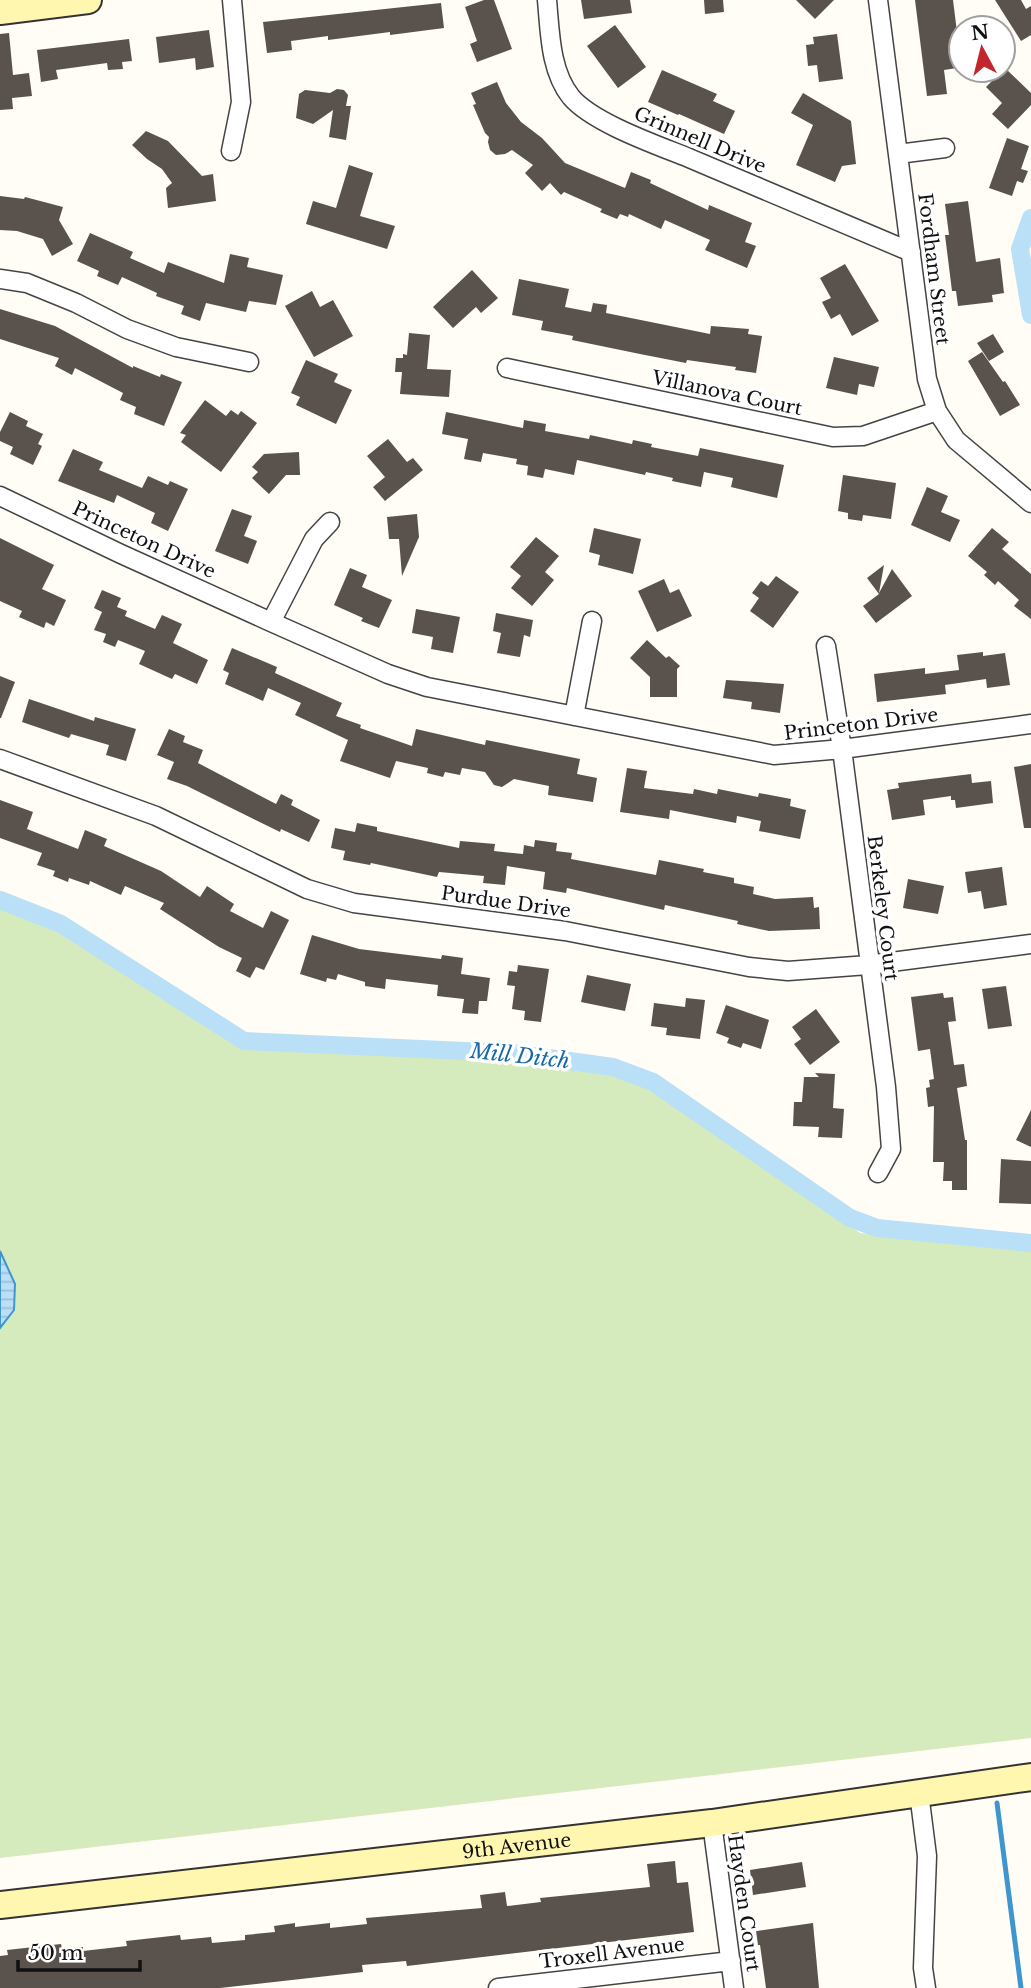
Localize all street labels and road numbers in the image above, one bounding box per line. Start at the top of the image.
street label: Grinnell Drive [630,102,770,178]
street label: Fordham Street [913,192,955,347]
street label: Villanova Court [649,366,805,420]
street label: Princeton Drive [69,497,219,583]
street label: Princeton Drive [783,703,939,745]
street label: Berkeley Court [863,834,903,983]
street label: Purdue Drive [440,882,572,922]
street label: 9th Avenue [461,1828,572,1863]
street label: Hayden Court [723,1833,765,1974]
street label: Troxell Avenue [538,1933,686,1973]

